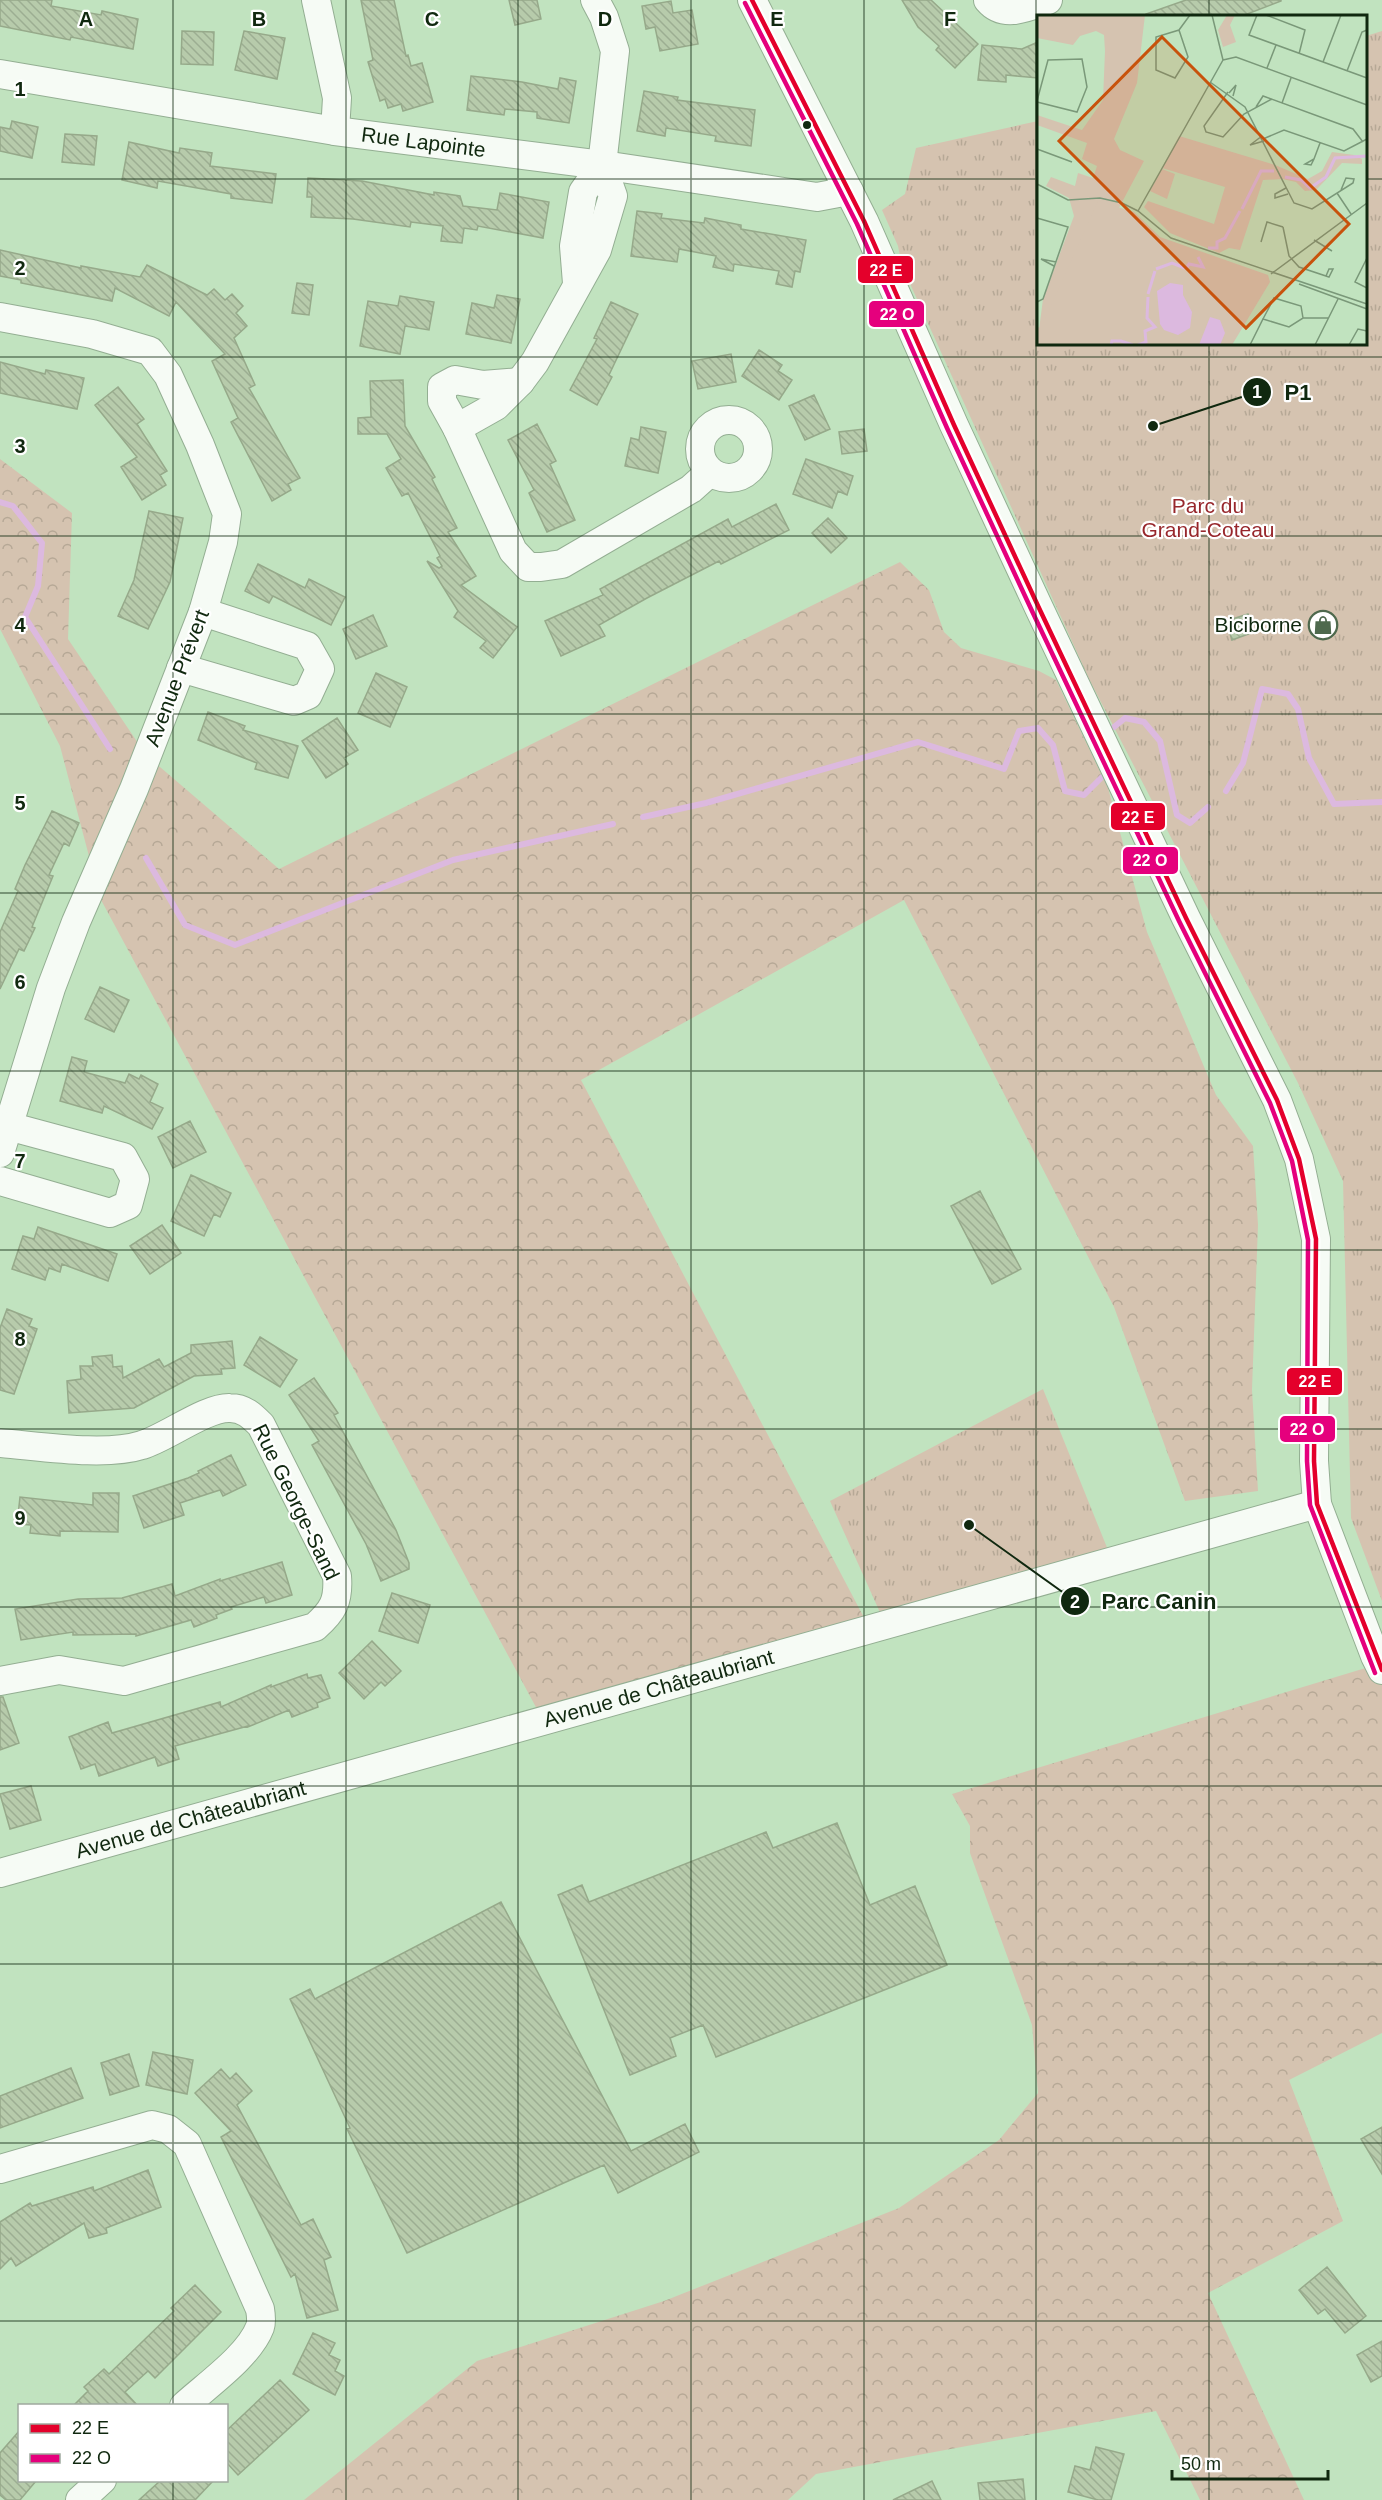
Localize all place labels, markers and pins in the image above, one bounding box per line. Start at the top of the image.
unlabelled marker [801,119,813,131]
callout: P1 [1242,372,1323,412]
shop icon: Biciborne [1307,609,1339,641]
place label: Biciborne [1214,613,1302,636]
callout: Parc Canin [1060,1581,1229,1621]

